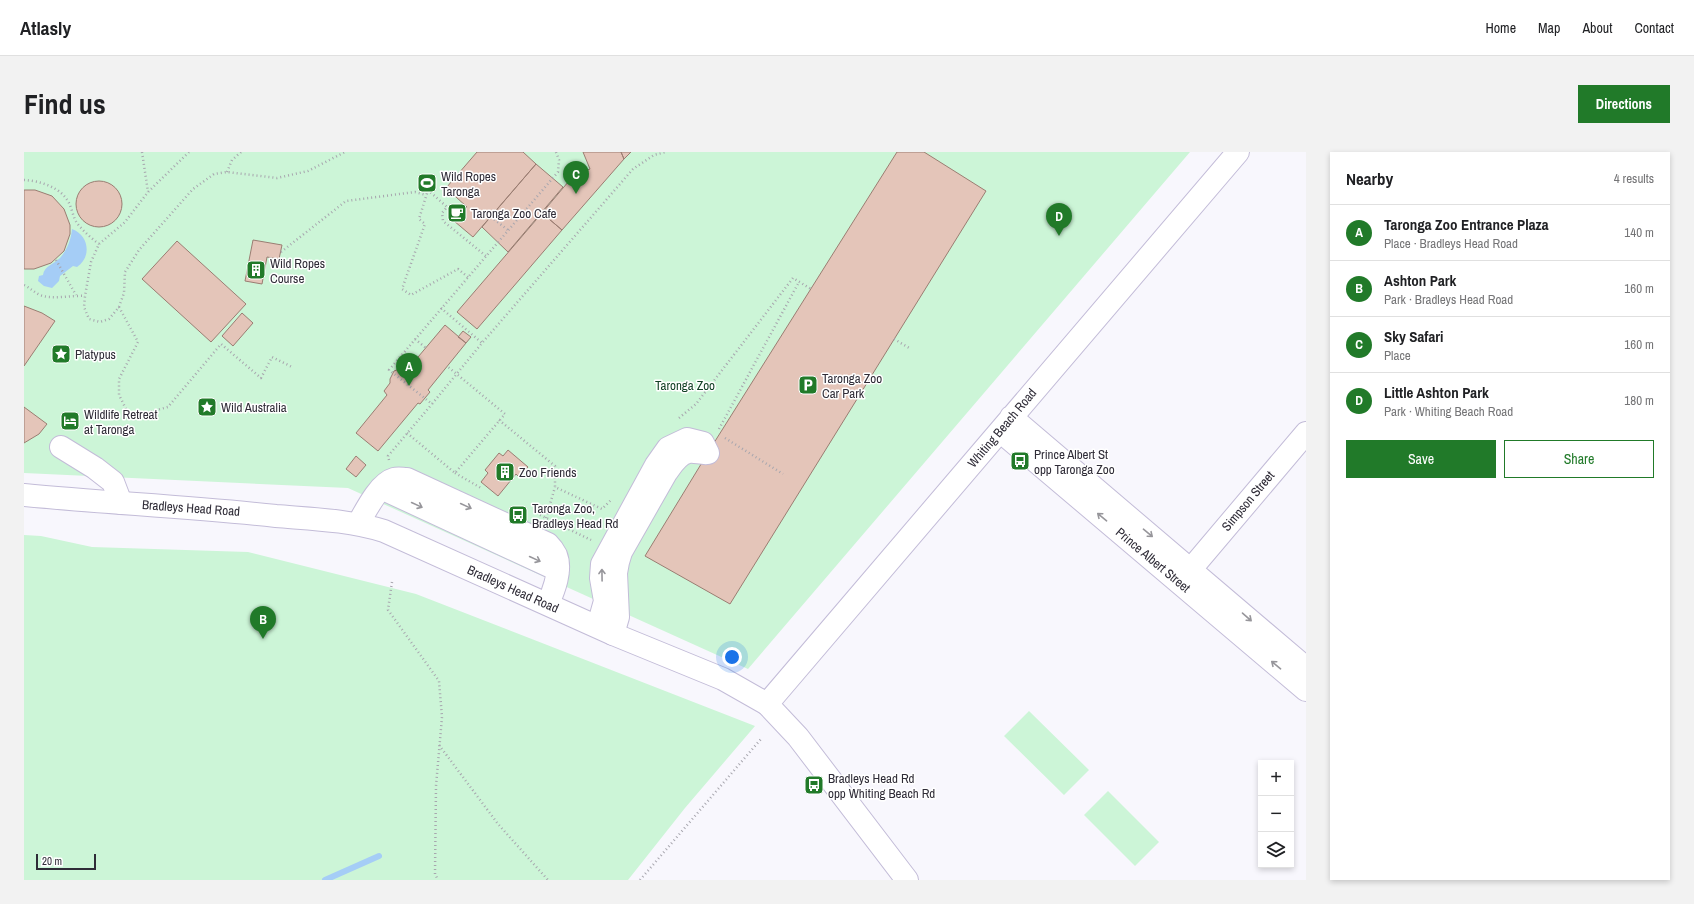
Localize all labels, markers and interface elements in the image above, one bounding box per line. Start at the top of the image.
text: Atlasly [20,15,71,41]
text: Home [1485,19,1516,37]
text: Map [1538,19,1560,37]
text: About [1582,19,1612,37]
text: Contact [1634,19,1674,37]
text: Find us [24,85,106,123]
button: Directions [1578,85,1670,123]
pin: C [563,161,589,194]
text: Nearby [1346,167,1393,190]
place label: Wild Ropes Taronga [441,168,496,200]
text: 4 results [1614,170,1654,187]
sports icon: Wild Ropes Taronga [416,172,438,194]
cafe icon: Taronga Zoo Cafe [446,202,468,224]
pin: D [1046,203,1072,236]
place label: Taronga Zoo Cafe [471,205,557,222]
text: Taronga Zoo Entrance Plaza [1384,214,1549,235]
text: A [1355,224,1363,241]
text: 140 m [1624,224,1654,241]
text: Place · Bradleys Head Road [1384,235,1518,252]
place label: Wild Ropes Course [270,255,325,287]
building icon: Wild Ropes Course [245,259,267,281]
text: Ashton Park [1384,270,1456,291]
text: B [1355,280,1363,297]
text: 160 m [1624,280,1654,297]
text: Park · Bradleys Head Road [1384,291,1513,308]
text: Sky Safari [1384,326,1444,347]
text: C [1355,336,1363,353]
text: 160 m [1624,336,1654,353]
place icon: Platypus [50,343,72,365]
place label: Platypus [75,346,116,363]
text: Place [1384,347,1411,364]
pin: A [396,353,422,386]
place label: Taronga Zoo Car Park [822,370,882,402]
parking icon: Taronga Zoo Car Park [797,374,819,396]
park label: Taronga Zoo [655,377,715,394]
text: Little Ashton Park [1384,382,1489,403]
street label: Whiting Beach Road [964,385,1040,471]
text: D [1355,392,1363,409]
text: 180 m [1624,392,1654,409]
place icon: Wild Australia [196,396,218,418]
place label: Wild Australia [221,399,287,416]
text: Park · Whiting Beach Road [1384,403,1513,420]
place label: Wildlife Retreat at Taronga [84,406,157,438]
hotel icon: Wildlife Retreat at Taronga [59,410,81,432]
button: Save [1346,440,1496,478]
button: Share [1504,440,1654,478]
place label: Prince Albert St opp Taronga Zoo [1034,446,1115,478]
bus stop icon: Prince Albert St opp Taronga Zoo [1009,450,1031,472]
building icon: Zoo Friends [494,461,516,483]
place label: Zoo Friends [519,464,576,481]
street label: Simpson Street [1218,467,1278,535]
street label: Bradleys Head Road [141,496,241,520]
place label: Taronga Zoo, Bradleys Head Rd [532,500,619,532]
one-way arrow [410,502,422,509]
one-way arrow [460,503,472,510]
bus stop icon: Taronga Zoo, Bradleys Head Rd [507,504,529,526]
one-way arrow [1097,513,1108,522]
street label: Prince Albert Street [1112,524,1194,596]
one-way arrow [1143,528,1153,537]
one-way arrow [528,556,540,563]
street label: Bradleys Head Road [465,561,561,617]
one-way arrow [598,569,605,582]
pin: B [250,606,276,639]
one-way arrow [1241,613,1252,622]
your location [722,647,742,667]
one-way arrow [1271,660,1282,669]
map controls [1258,760,1294,868]
button: + [1258,760,1294,796]
place label: Bradleys Head Rd opp Whiting Beach Rd [828,770,935,802]
bus stop icon: Bradleys Head Rd opp Whiting Beach Rd [803,774,825,796]
button: − [1258,796,1294,832]
button: layers [1258,832,1294,868]
scale bar [36,852,96,871]
text: 20 m [42,854,62,868]

